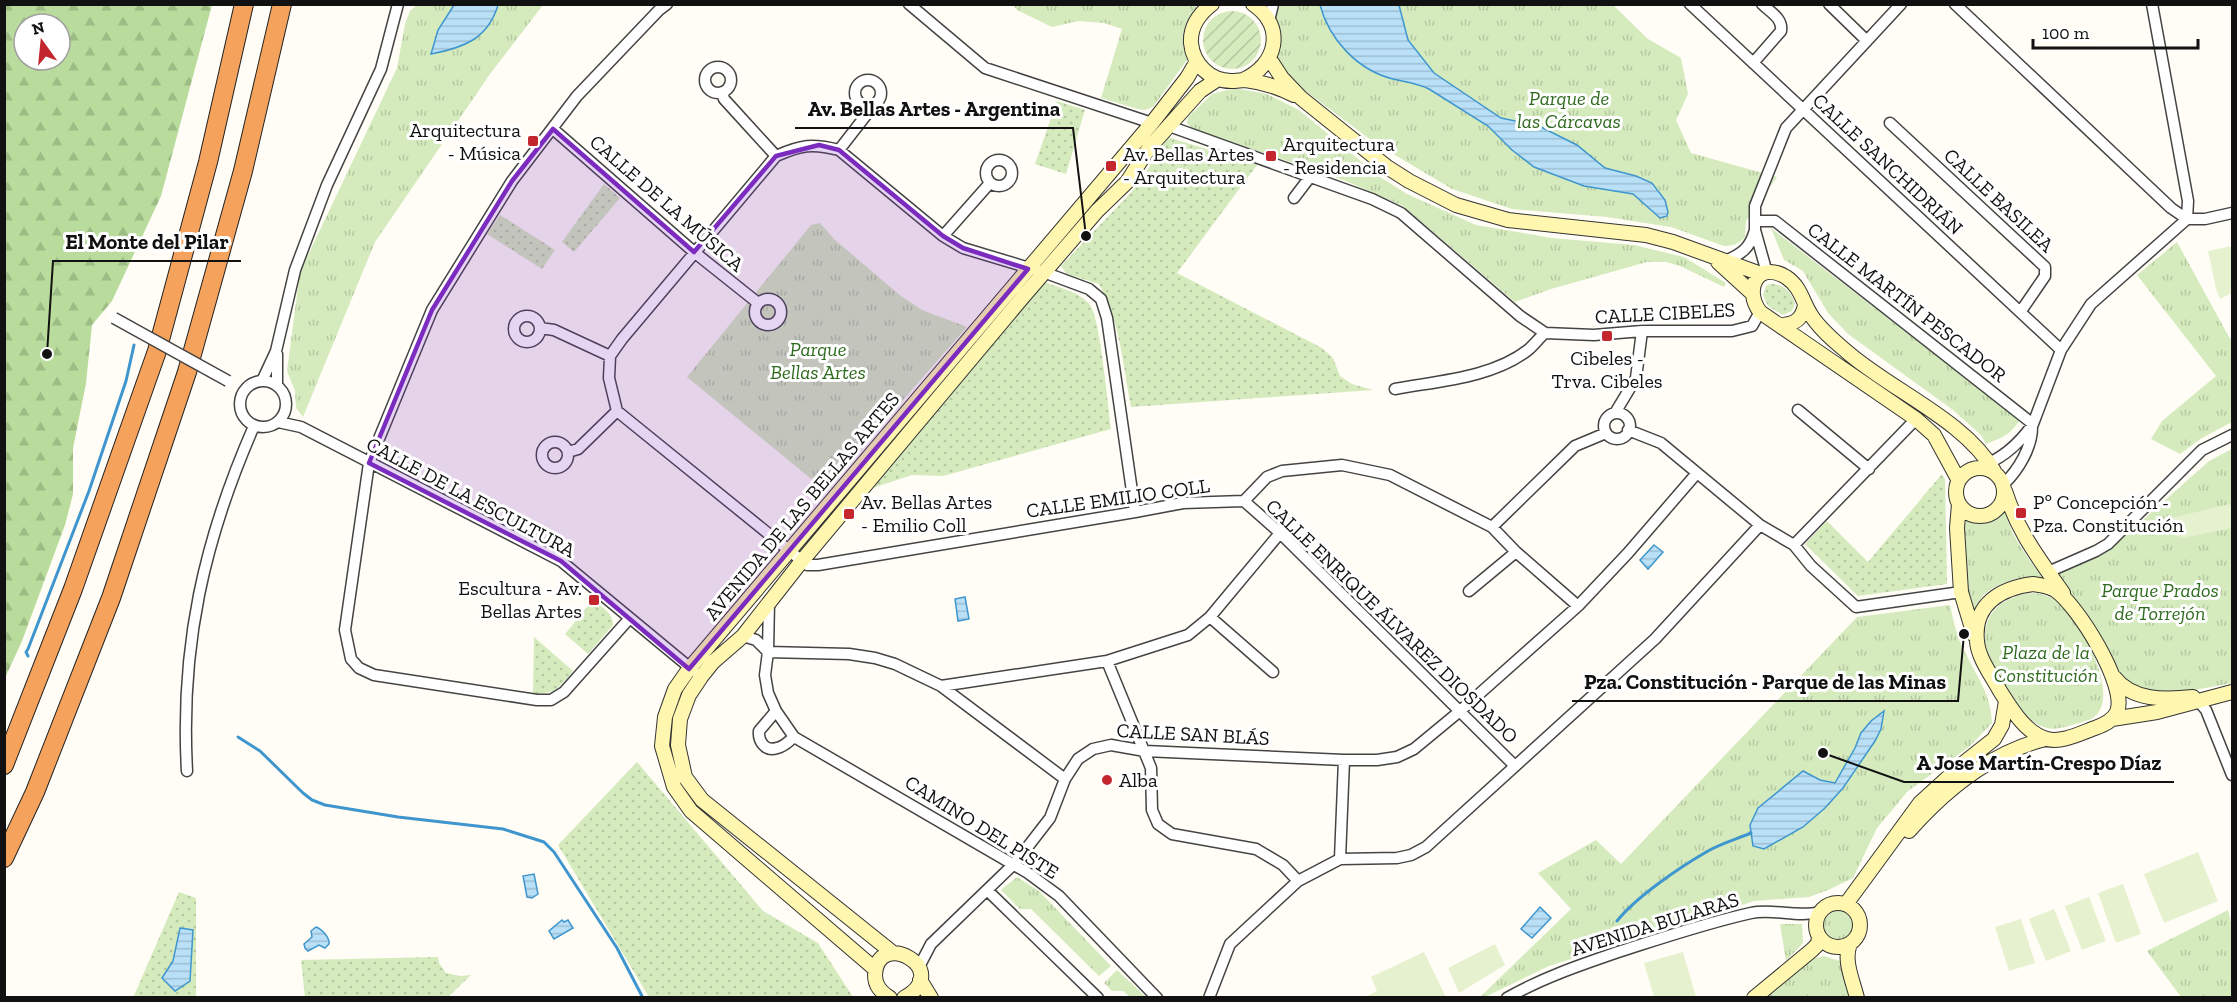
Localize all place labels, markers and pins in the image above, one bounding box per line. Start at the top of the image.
callout: Av. Bellas Artes - Argentina [795,89,1073,128]
place label: Arquitectura - Música [409,118,521,165]
place label: Arquitectura - Residencia [1283,132,1395,179]
marker: Arquitectura - Música [526,134,540,148]
place label: Av. Bellas Artes - Arquitectura [1123,142,1254,189]
marker: Arquitectura - Residencia [1264,149,1278,163]
marker: Av. Bellas Artes - Arquitectura [1104,159,1118,173]
callout: El Monte del Pilar [53,222,241,261]
marker: Cibeles - Trva. Cibeles [1600,329,1614,343]
place label: Cibeles - Trva. Cibeles [1551,346,1663,393]
place label: Av. Bellas Artes - Emilio Coll [861,490,992,537]
place label: Pº Concepción - Pza. Constitución [2033,490,2184,537]
marker: Pº Concepción - Pza. Constitución [2014,506,2028,520]
marker: Av. Bellas Artes - Emilio Coll [842,507,856,521]
place label: Escultura - Av. Bellas Artes [458,576,582,623]
marker: Escultura - Av. Bellas Artes [587,593,601,607]
callout: Pza. Constitución - Parque de las Minas [1572,662,1958,701]
callout: A Jose Martín-Crespo Díaz [1904,743,2174,782]
place label: Alba [1119,768,1158,792]
marker: Alba [1100,773,1114,787]

